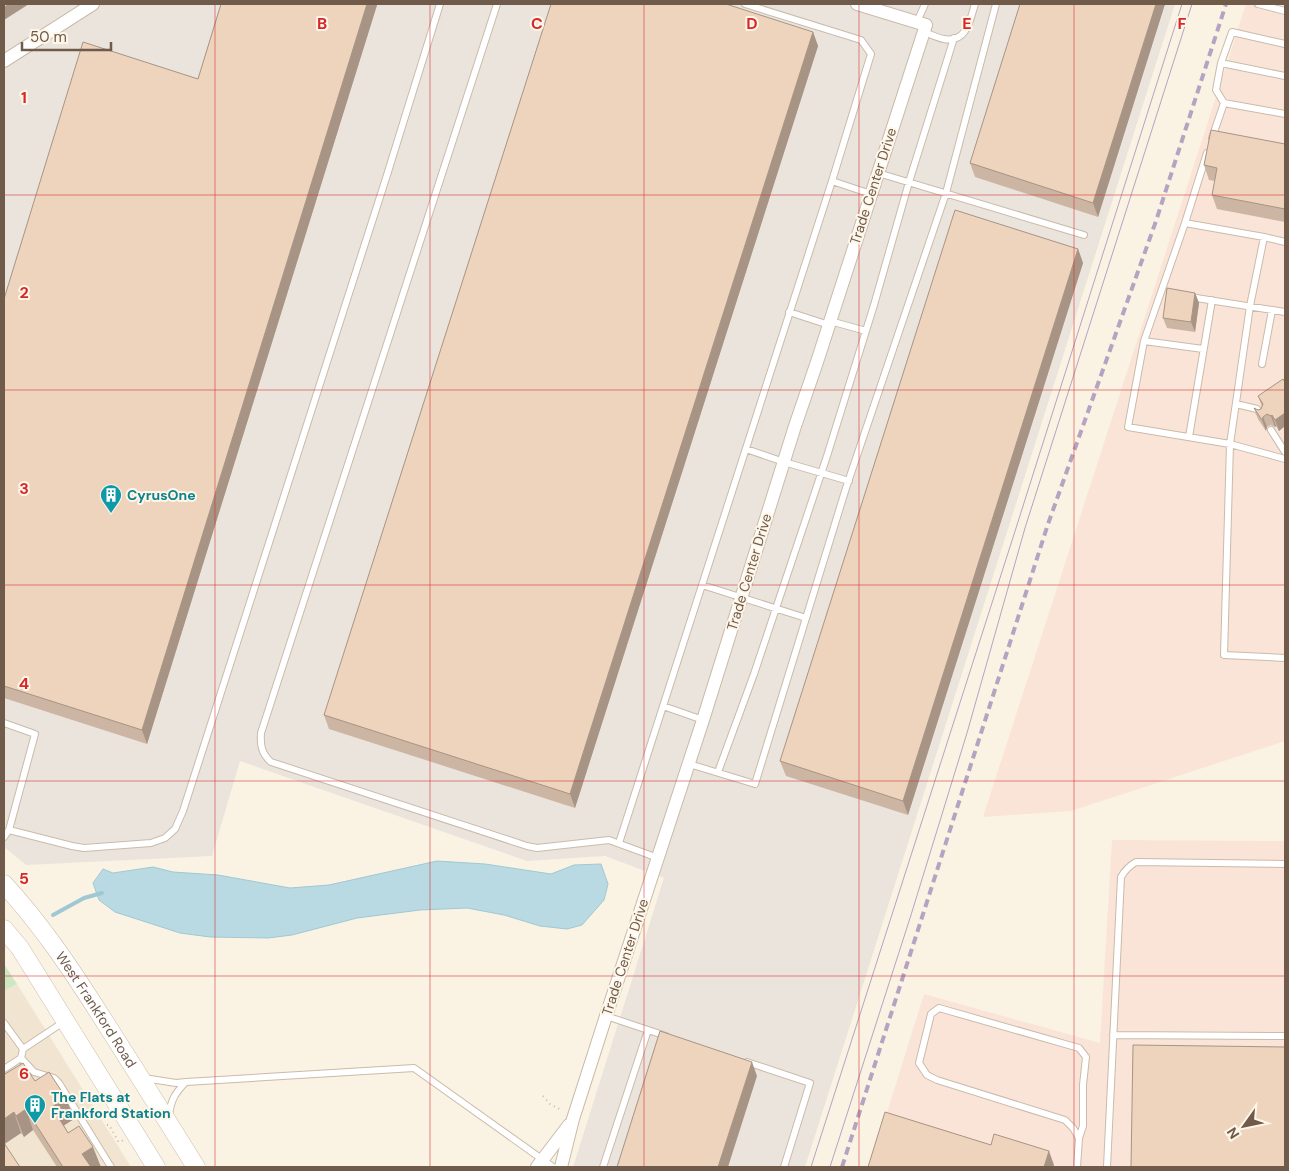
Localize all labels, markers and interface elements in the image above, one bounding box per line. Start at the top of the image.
text: B [317,13,327,34]
text: C [531,13,543,34]
text: D [746,13,758,34]
text: E [962,13,972,34]
text: F [1178,13,1187,34]
scale bar [22,20,111,52]
text: 50 m [30,27,67,47]
text: 1 [21,87,27,108]
street label: Trade Center Drive [846,125,900,247]
text: 2 [19,282,29,303]
text: 3 [19,478,29,499]
building icon: CyrusOne [99,483,123,514]
place label: CyrusOne [127,486,196,504]
street label: Trade Center Drive [723,511,775,633]
text: 4 [19,673,29,694]
text: 5 [19,868,29,889]
street label: Trade Center Drive [598,896,652,1018]
street label: West Frankford Road [52,948,141,1071]
text: 6 [19,1063,29,1084]
place label: The Flats at Frankford Station [51,1088,171,1122]
building icon: The Flats at Frankford Station [23,1093,47,1124]
north arrow [1219,1101,1269,1151]
text: N [1223,1124,1243,1142]

